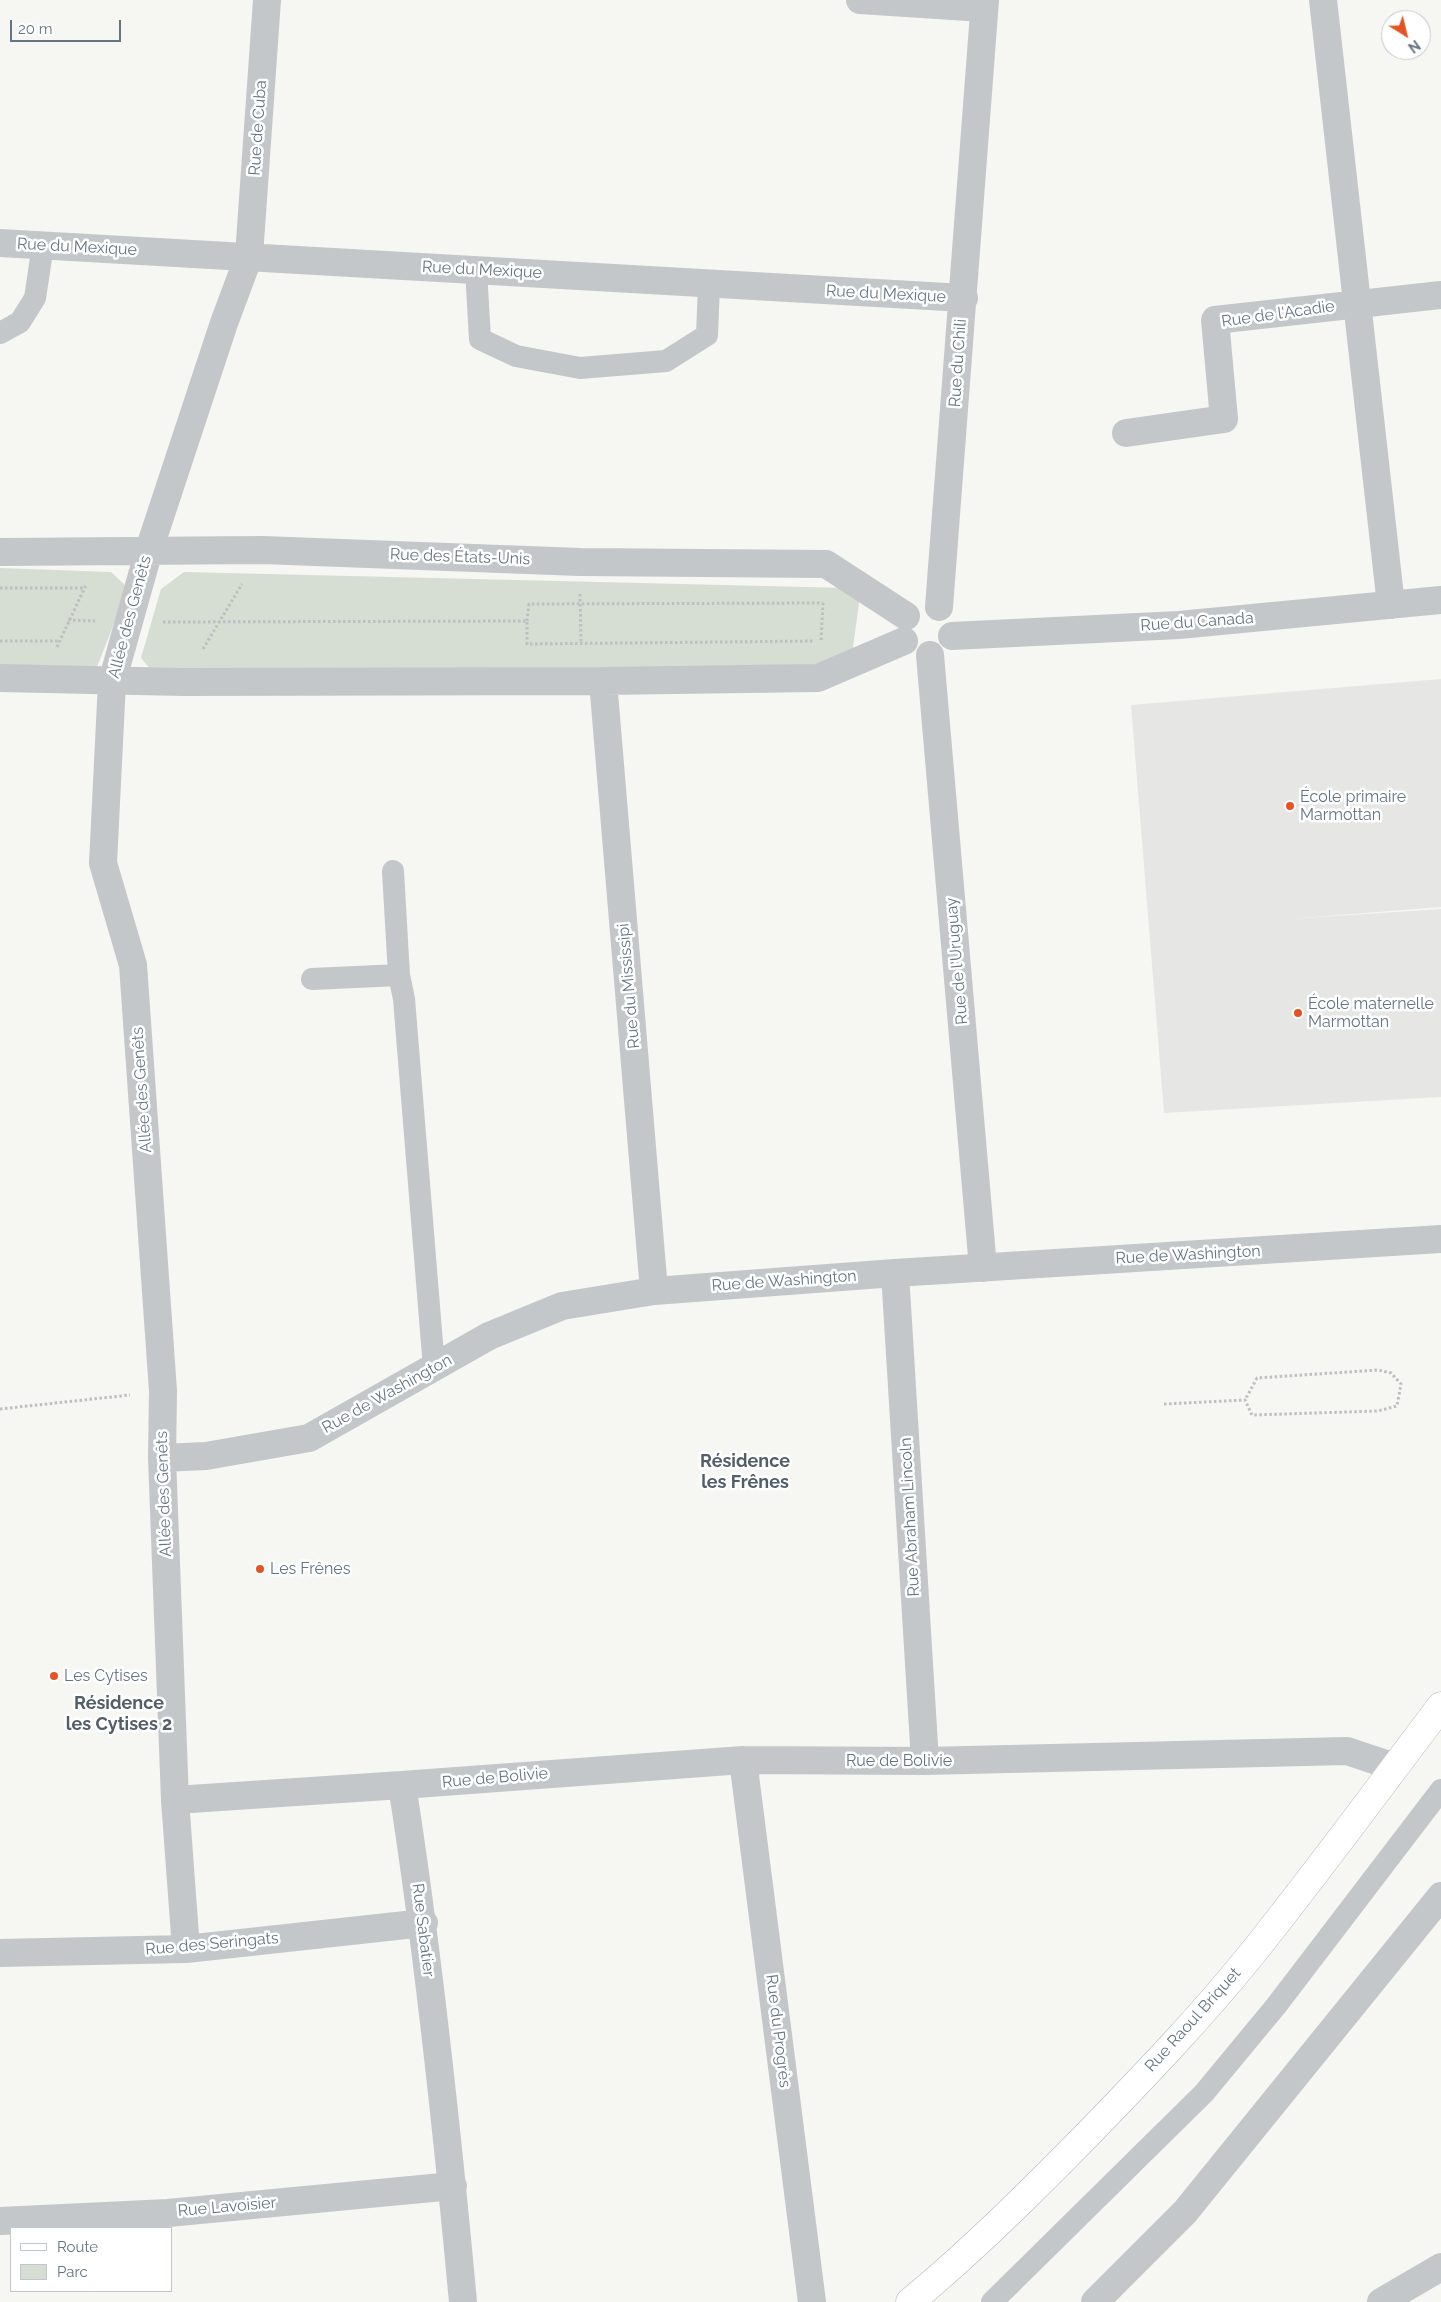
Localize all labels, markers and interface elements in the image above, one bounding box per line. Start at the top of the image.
scale bar [12,10,124,42]
north arrow [1381,10,1431,60]
text: 20 m [18,20,53,38]
text: N [1405,37,1423,56]
street label: Rue de Cuba [245,80,271,176]
street label: Rue du Mexique [17,234,137,260]
street label: Rue du Mexique [422,257,542,283]
street label: Rue du Mexique [826,281,946,307]
street label: Rue de l'Acadie [1220,297,1336,331]
street label: Rue du Chili [945,318,971,408]
street label: Rue des États-Unis [389,545,531,569]
street label: Allée des Genêts [104,554,156,680]
street label: Rue du Canada [1140,608,1254,636]
place label: École primaire Marmottan [1300,787,1406,825]
marker: École primaire Marmottan [1284,800,1296,812]
street label: Rue de l'Uruguay [942,897,972,1025]
street label: Rue du Mississipi [614,923,644,1049]
place label: École maternelle Marmottan [1308,994,1434,1032]
marker: École maternelle Marmottan [1292,1007,1304,1019]
street label: Allée des Genêts [128,1026,156,1154]
street label: Rue de Washington [1115,1242,1261,1268]
street label: Rue de Washington [711,1266,857,1296]
street label: Rue de Washington [319,1350,455,1438]
street label: Allée des Genêts [152,1431,176,1557]
street label: Rue Abraham Lincoln [896,1437,924,1597]
district label: Résidence les Frênes [700,1451,790,1494]
place label: Les Frênes [270,1559,350,1579]
marker: Les Frênes [254,1563,266,1575]
place label: Les Cytises [64,1666,148,1686]
marker: Les Cytises [48,1670,60,1682]
district label: Résidence les Cytises 2 [66,1693,172,1736]
street label: Rue de Bolivie [846,1751,952,1771]
street label: Rue de Bolivie [441,1764,549,1792]
street label: Rue Sabatier [408,1882,438,1978]
street label: Rue des Seringats [145,1929,279,1959]
street label: Rue Raoul Briquet [1141,1964,1245,2076]
street label: Rue du Progrès [762,1973,794,2089]
street label: Rue Lavoisier [177,2193,277,2221]
legend [10,2227,172,2292]
text: Route [57,2238,98,2256]
text: Parc [57,2263,88,2281]

